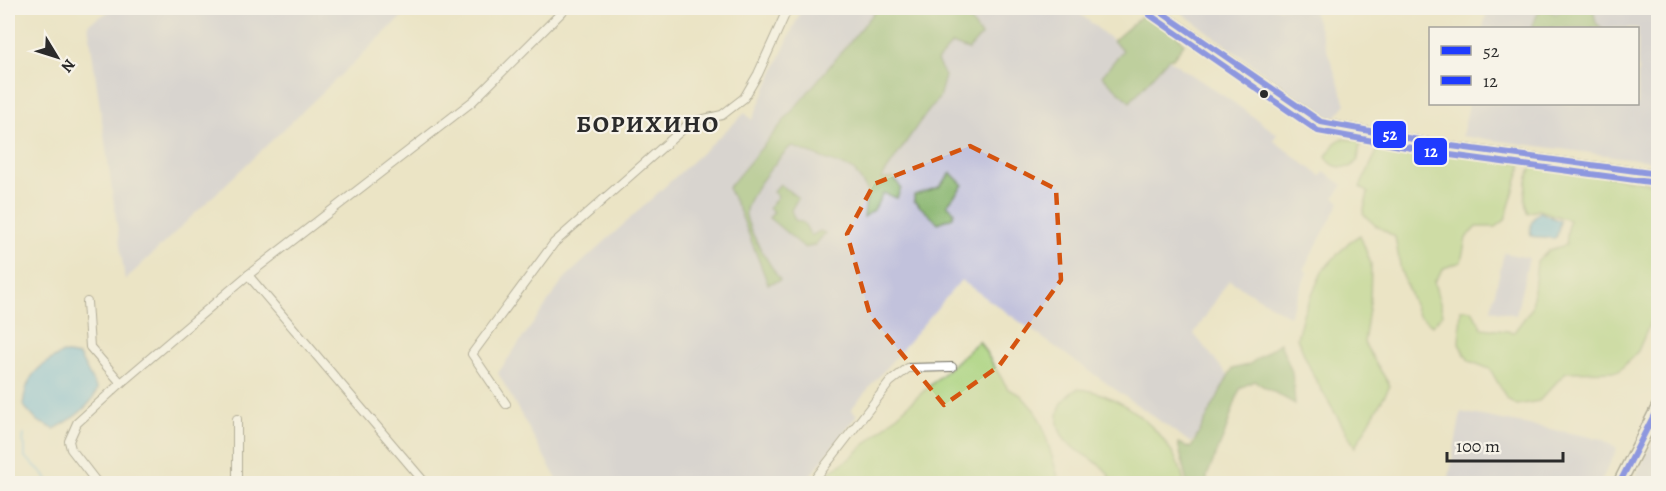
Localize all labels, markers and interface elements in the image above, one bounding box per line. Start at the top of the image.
north arrow [27,27,87,87]
legend [1429,27,1639,105]
text: 52 [1483,39,1500,63]
text: N [56,54,80,77]
text: 12 [1483,69,1498,93]
unlabelled marker [1258,88,1270,100]
district label: БОРИХИНО [576,108,720,140]
line badge: 52 [1372,120,1407,149]
text: 52 [1383,124,1398,146]
line badge: 12 [1413,137,1448,166]
text: 12 [1424,141,1438,163]
scale bar [1447,425,1562,463]
text: 100 m [1456,434,1500,458]

